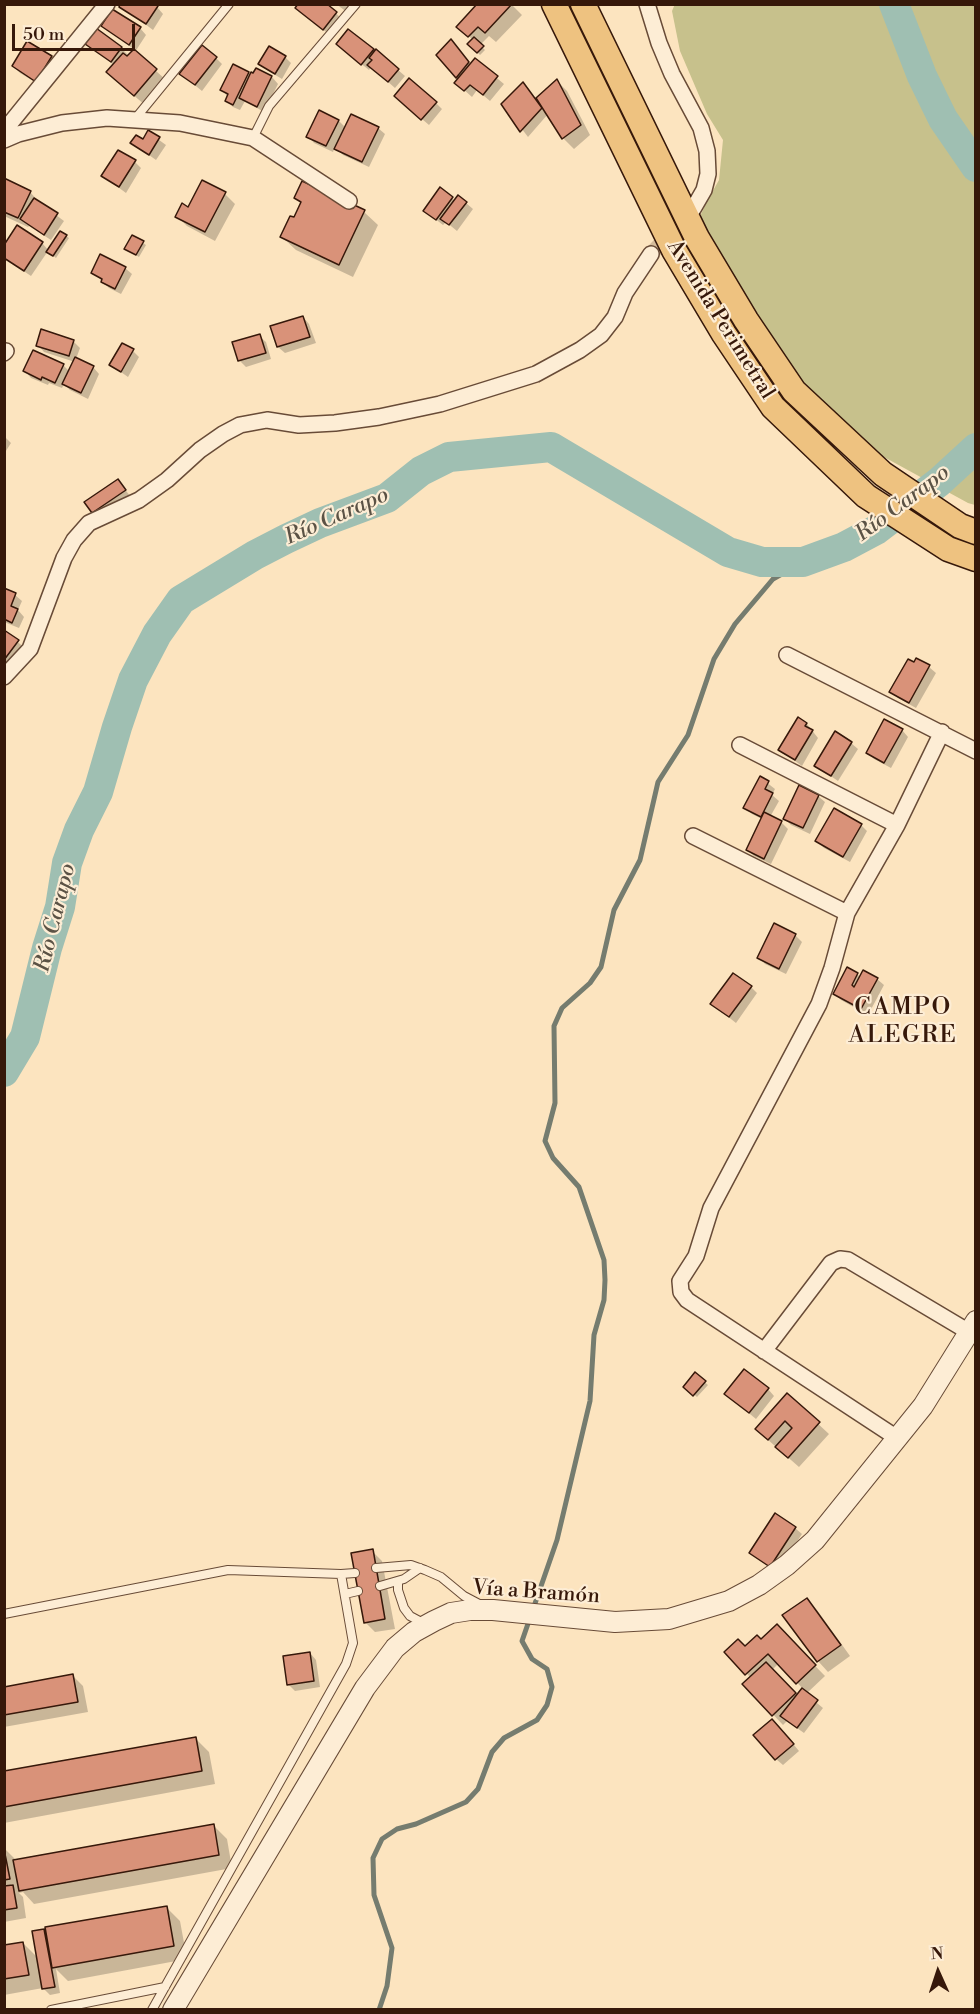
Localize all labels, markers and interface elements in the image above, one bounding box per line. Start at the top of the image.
scale bar [15,12,138,50]
text: 50 m [23,23,64,46]
street label: Avenida Perimetral [661,236,779,404]
water label: Río Carapo [851,460,955,548]
water label: Río Carapo [281,482,393,552]
water label: Río Carapo [30,861,82,975]
district label: CAMPO ALEGRE [849,994,957,1050]
street label: Vía a Bramón [471,1576,601,1610]
north arrow [908,1942,968,2002]
text: N [930,1944,944,1964]

